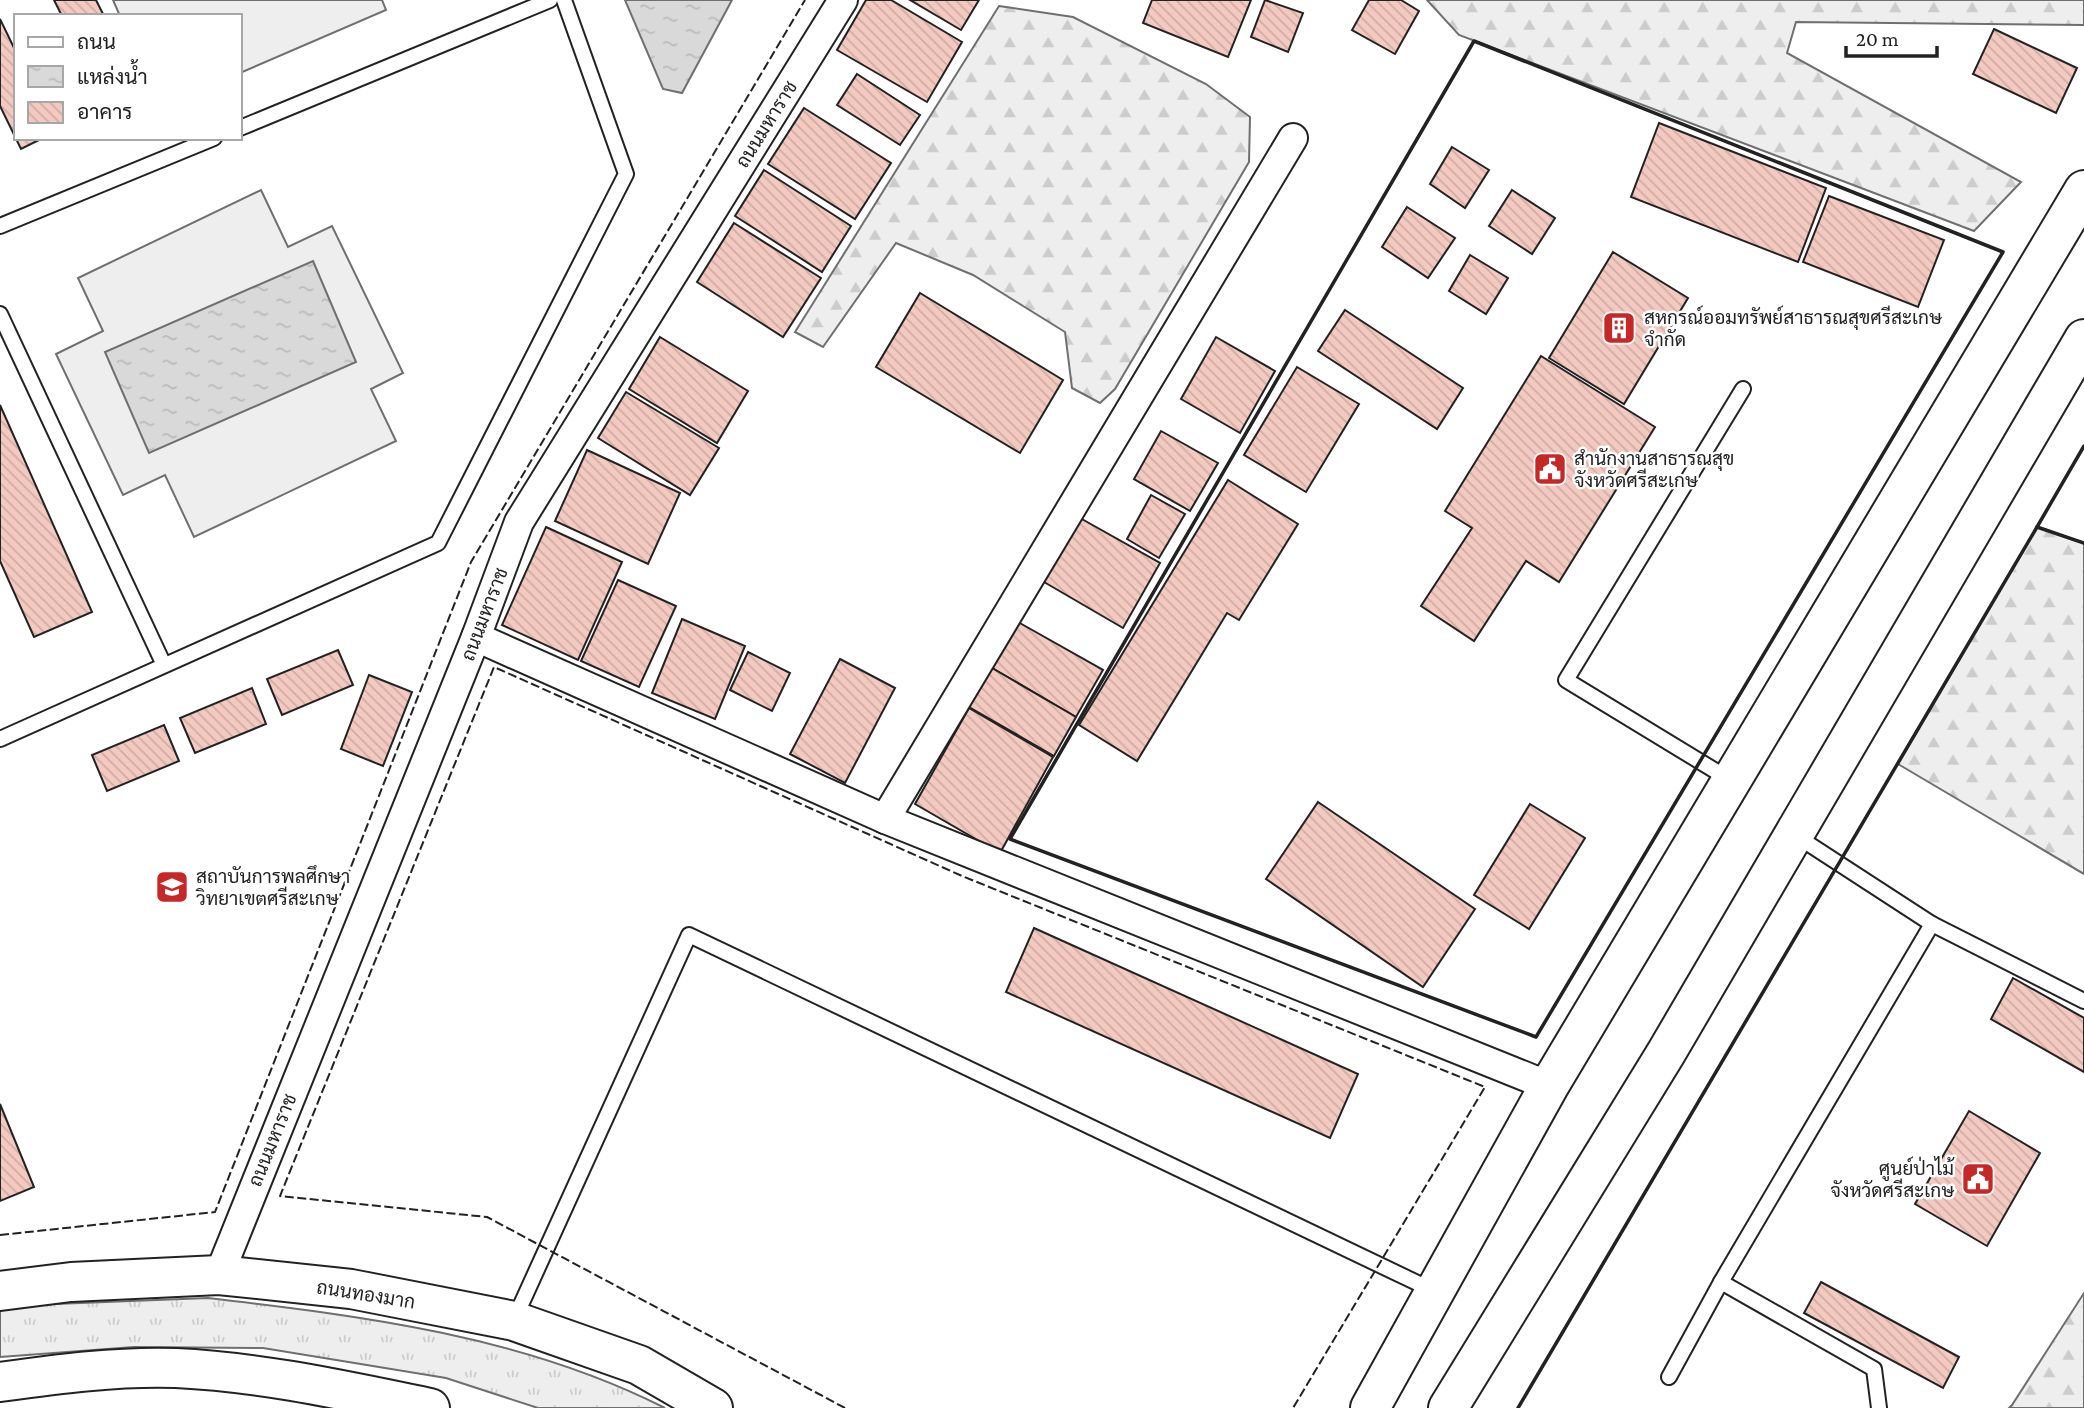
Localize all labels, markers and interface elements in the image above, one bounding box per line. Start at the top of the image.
legend [14,14,242,140]
scale bar [1846,14,1937,58]
text: 20 m [1856,27,1899,51]
text: ถนน [77,30,116,54]
text: แหล่งน้ำ [77,59,148,89]
street label: ถนนมหาราช [732,77,801,171]
text: อาคาร [77,100,133,124]
place label: สหกรณ์ออมทรัพย์สาธารณสุขศรีสะเกษ จำกัด [1644,305,1943,350]
building icon: สหกรณ์ออมทรัพย์สาธารณสุขศรีสะเกษ จำกัด [1600,309,1638,347]
place label: สำนักงานสาธารณสุข จังหวัดศรีสะเกษ [1574,448,1734,491]
public building icon: สำนักงานสาธารณสุข จังหวัดศรีสะเกษ [1531,450,1569,488]
street label: ถนนมหาราช [457,565,512,664]
place label: สถาบันการพลศึกษา วิทยาเขตศรีสะเกษ [196,865,350,909]
school or university icon: สถาบันการพลศึกษา วิทยาเขตศรีสะเกษ [153,868,191,906]
street label: ถนนมหาราช [244,1091,301,1190]
place label: ศูนย์ป่าไม้ จังหวัดศรีสะเกษ [1830,1156,1955,1201]
public building icon: ศูนย์ป่าไม้ จังหวัดศรีสะเกษ [1959,1160,1997,1198]
street label: ถนนทองมาก [315,1276,417,1313]

